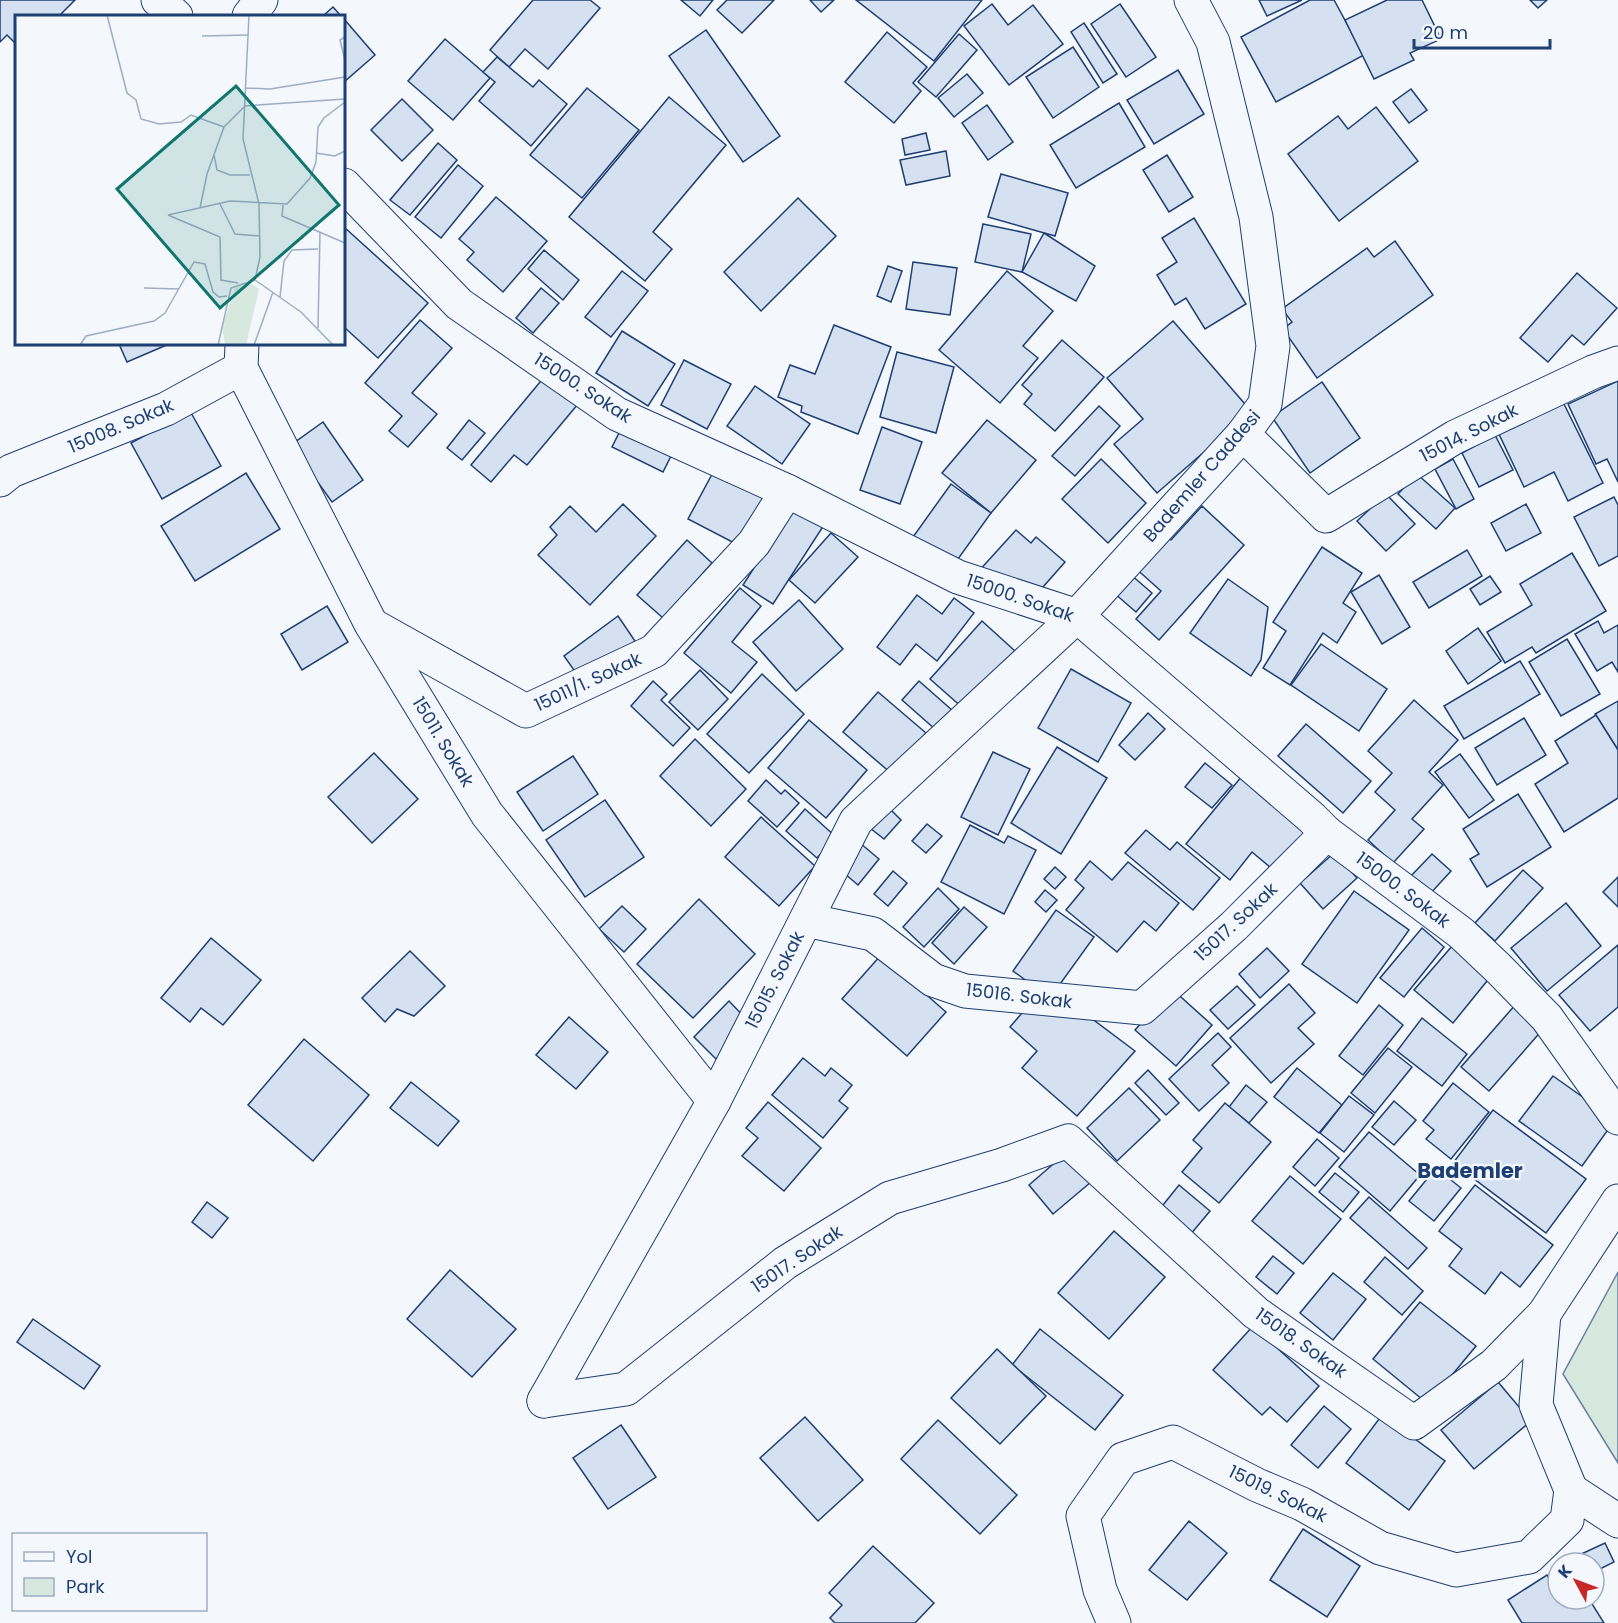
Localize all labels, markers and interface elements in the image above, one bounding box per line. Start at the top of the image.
scale bar [1414,12,1550,50]
inset map [15,15,345,345]
text: 20 m [1423,20,1468,45]
street label: 15000. Sokak [529,346,638,429]
street label: 15008. Sokak [64,392,178,459]
street label: 15014. Sokak [1415,397,1523,468]
street label: Bademler Caddesi [1137,404,1266,547]
street label: 15000. Sokak [963,567,1078,628]
street label: 15011/1. Sokak [530,645,646,717]
street label: 15011. Sokak [407,692,481,792]
street label: 15000. Sokak [1351,846,1456,934]
street label: 15017. Sokak [1189,876,1283,967]
street label: 15015. Sokak [739,926,810,1033]
street label: 15016. Sokak [964,977,1074,1015]
district label: Bademler [1417,1156,1523,1185]
street label: 15017. Sokak [746,1218,848,1298]
street label: 15018. Sokak [1250,1302,1353,1384]
street label: 15019. Sokak [1225,1459,1332,1529]
legend [12,1533,207,1611]
text: Yol [66,1544,92,1569]
north arrow [1546,1551,1606,1611]
text: K [1553,1560,1577,1583]
text: Park [66,1574,105,1599]

